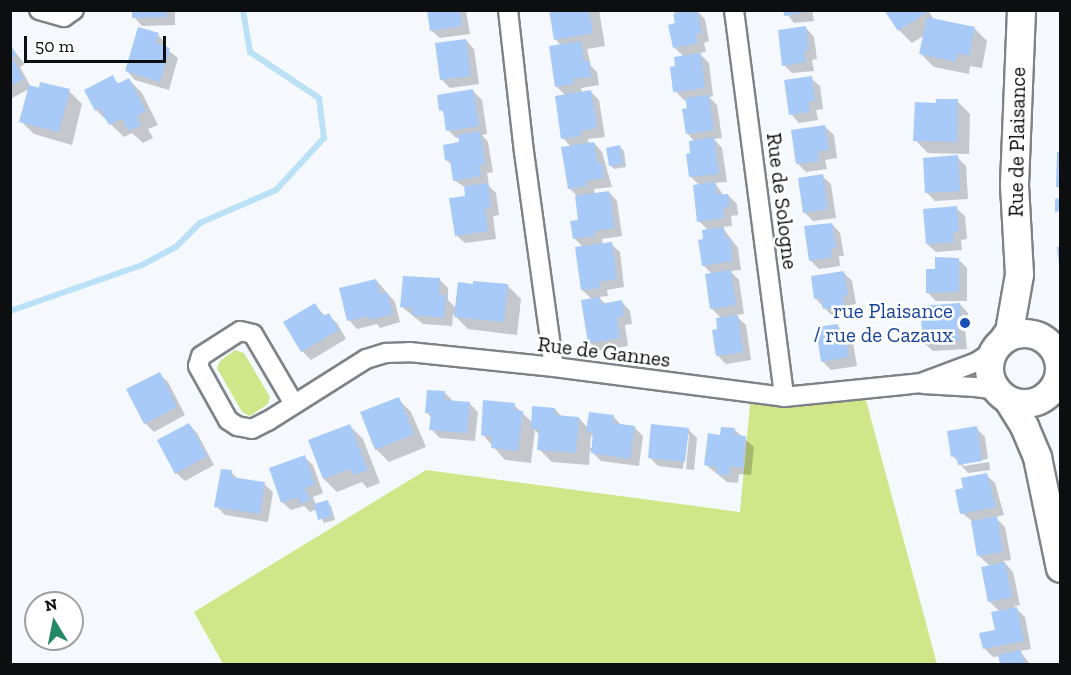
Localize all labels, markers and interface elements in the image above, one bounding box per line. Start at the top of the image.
scale bar [27,24,170,62]
text: 50 m [35,35,74,57]
street label: Rue de Plaisance [1003,67,1031,217]
street label: Rue de Sologne [761,131,803,271]
place label: rue Plaisance / rue de Cazaux [814,298,953,348]
marker: rue Plaisance / rue de Cazaux [958,316,972,330]
street label: Rue de Gannes [536,331,672,373]
north arrow [24,591,84,651]
text: N [43,594,59,615]

